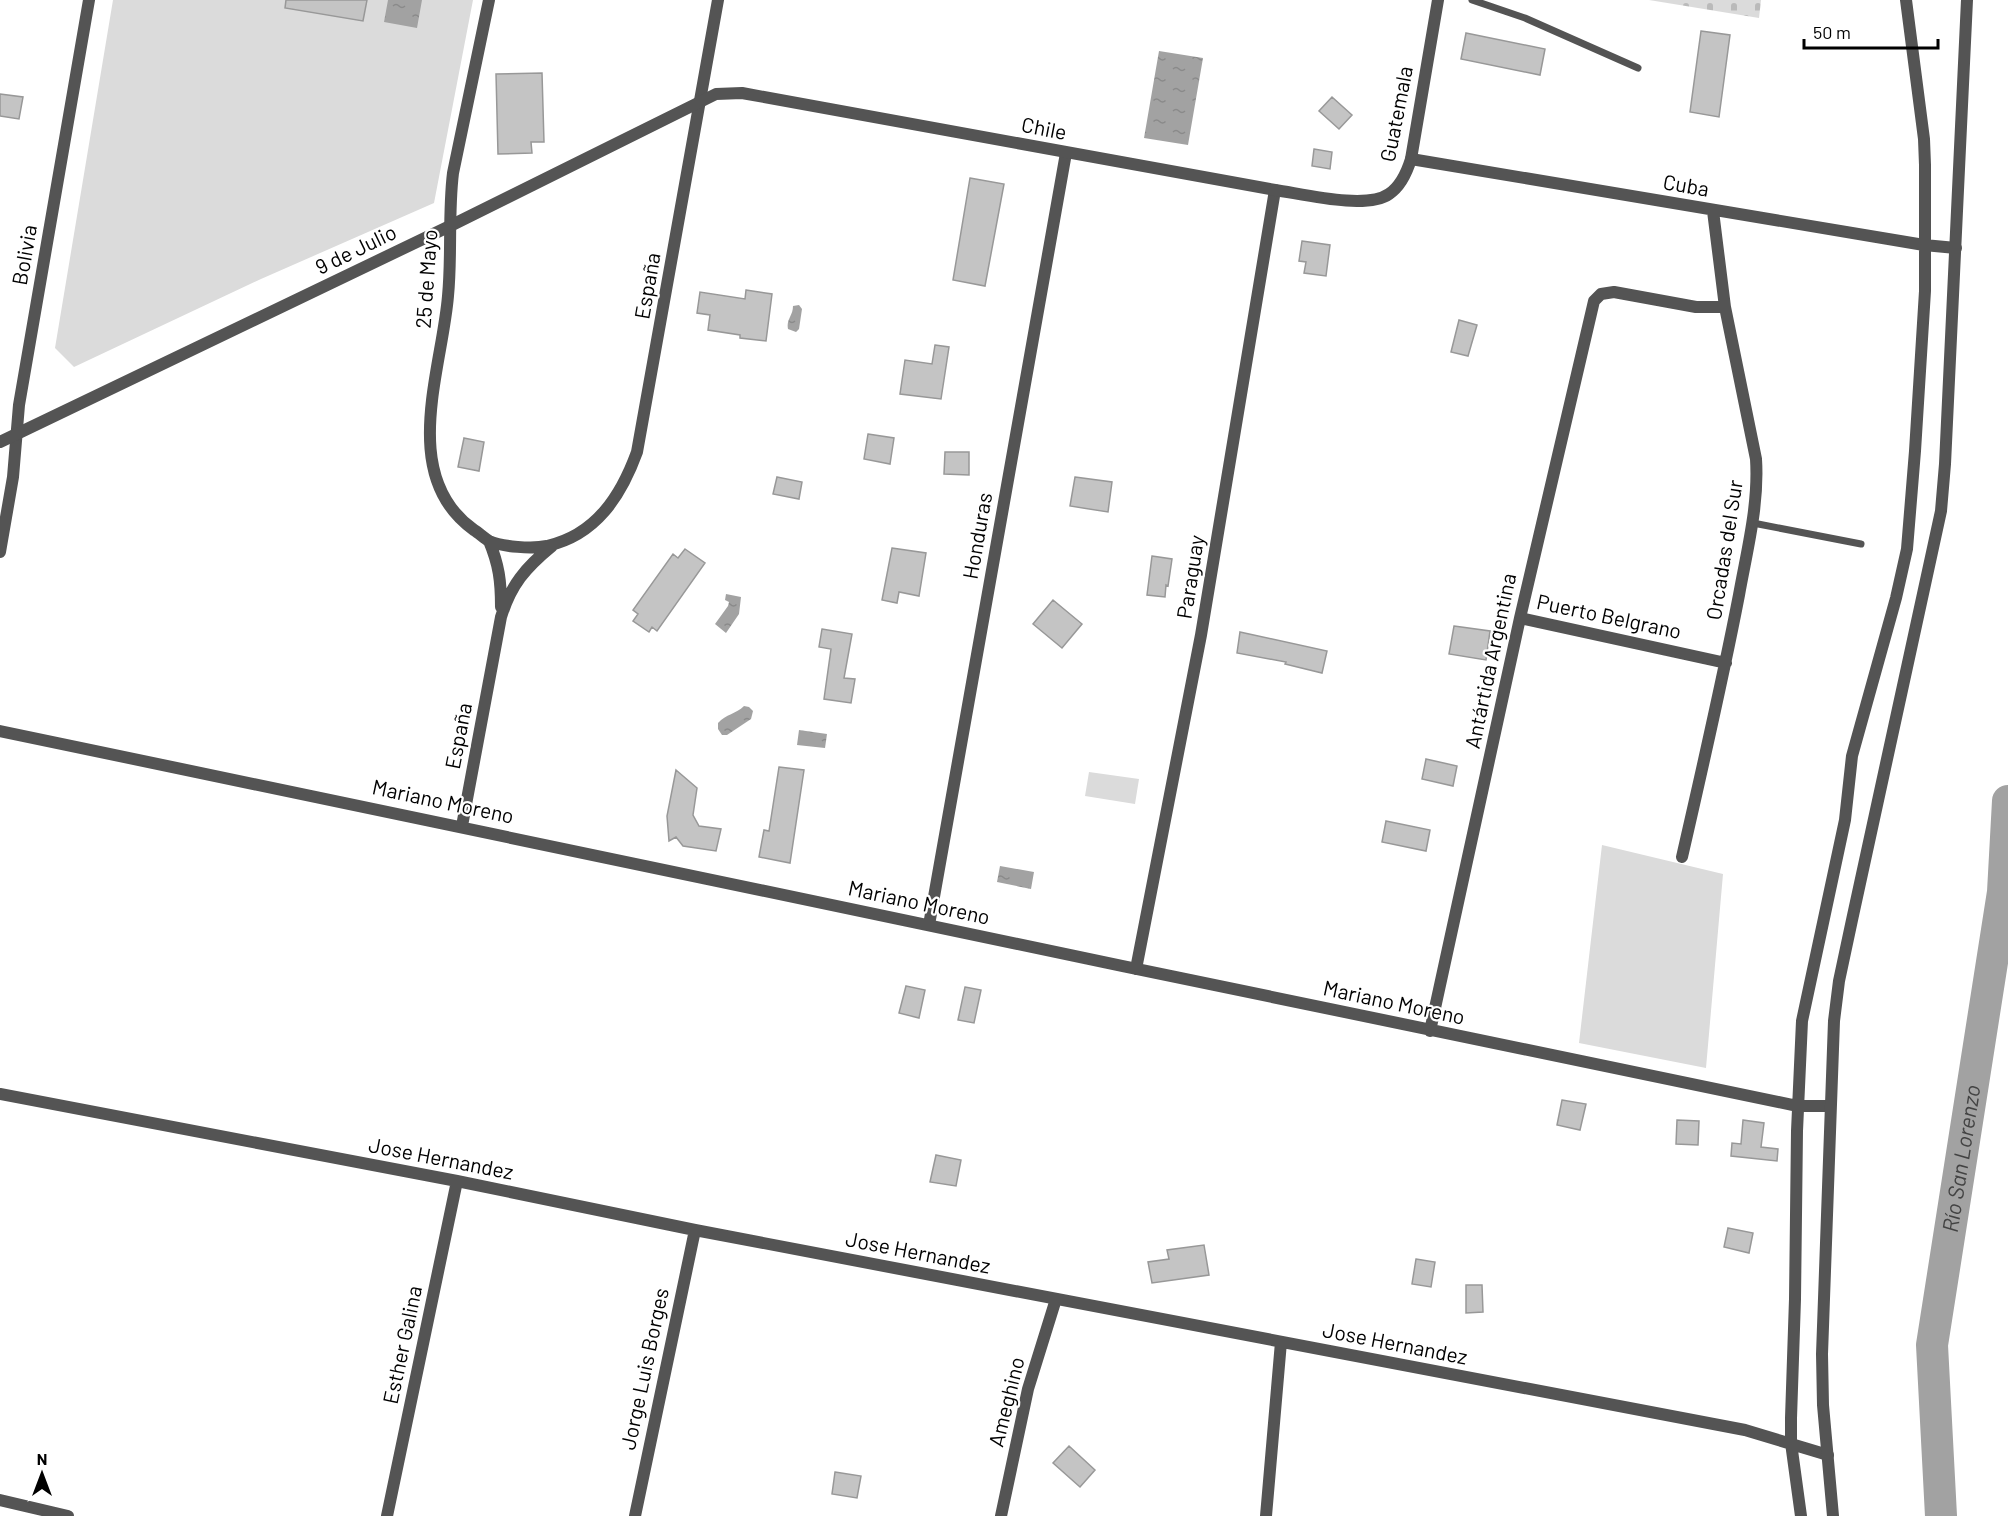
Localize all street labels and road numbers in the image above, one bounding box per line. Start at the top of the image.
street label: Guatemala [1374,64,1417,164]
street label: Chile [1020,111,1069,144]
street label: Cuba [1661,168,1711,201]
street label: 9 de Julio [311,218,400,279]
street label: Bolivia [6,223,41,287]
street label: 25 de Mayo [410,228,441,329]
street label: España [628,250,665,321]
street label: Orcadas del Sur [1700,478,1747,622]
street label: Honduras [957,490,996,581]
street label: Paraguay [1171,533,1209,620]
street label: Antártida Argentina [1459,571,1520,751]
street label: Puerto Belgrano [1535,588,1684,643]
street label: España [439,700,476,771]
street label: Mariano Moreno [370,773,516,828]
street label: Mariano Moreno [846,874,992,929]
street label: Mariano Moreno [1321,974,1467,1029]
street label: Jose Hernandez [367,1131,516,1184]
street label: Jose Hernandez [844,1225,993,1278]
street label: Esther Galina [377,1283,426,1406]
street label: Jorge Luis Borges [614,1286,673,1452]
street label: Jose Hernandez [1321,1316,1470,1369]
street label: Ameghino [982,1354,1029,1449]

